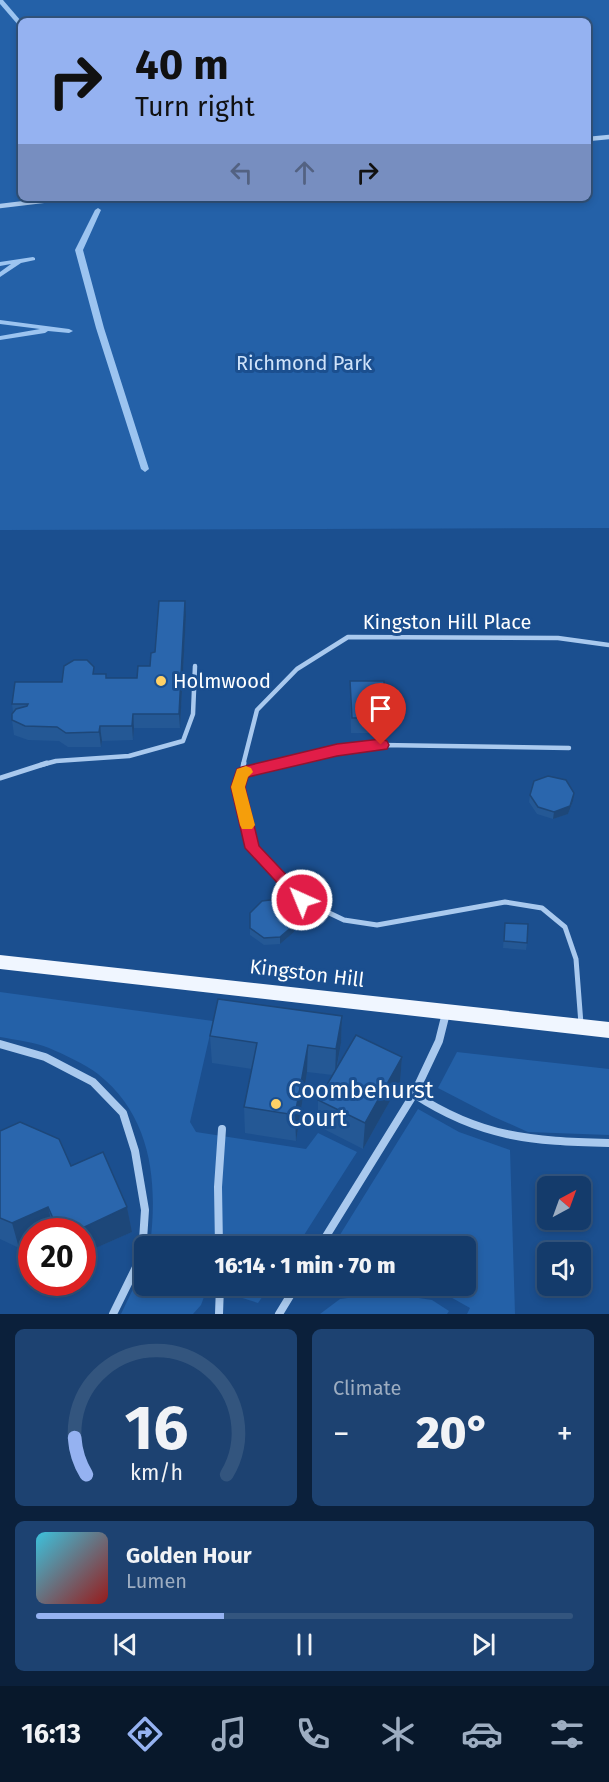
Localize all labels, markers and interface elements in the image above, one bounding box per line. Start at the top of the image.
text: 40 m [135,40,229,90]
icon: right [36,42,114,120]
text: Turn right [135,91,255,123]
icon: left [225,156,258,189]
icon: ahead [288,156,321,189]
icon: right [351,156,384,189]
park label: Richmond Park [236,351,373,375]
street label: Kingston Hill Place [363,610,531,634]
place label: Holmwood [173,669,271,693]
marker: Holmwood [154,674,168,688]
pin [355,683,406,745]
icon: arrive [364,692,397,725]
position arrow [270,868,334,932]
street label: Kingston Hill [248,954,366,992]
place label: Coombehurst Court [288,1076,434,1132]
marker: Coombehurst Court [269,1097,283,1111]
north arrow [537,1176,591,1230]
map controls [537,1176,591,1296]
speed limit sign: 20 [18,1218,96,1296]
button: sound [537,1242,591,1296]
text: 16:14 · 1 min · 70 m [215,1252,395,1279]
text: Climate [333,1376,401,1400]
text: 16 [124,1391,188,1466]
text: 20° [416,1406,490,1460]
text: − [333,1414,350,1454]
text: + [557,1414,573,1454]
text: km/h [129,1460,183,1486]
text: Golden Hour [126,1542,252,1569]
text: Lumen [126,1569,187,1593]
icon: previous [109,1628,142,1661]
icon: pause [288,1628,321,1661]
icon: next [467,1628,500,1661]
icon: directions [124,1713,166,1755]
icon: music [208,1713,250,1755]
icon: phone [292,1713,334,1755]
icon: climate [377,1713,419,1755]
icon: car [461,1713,503,1755]
icon: filters [546,1713,588,1755]
text: 16:13 [21,1718,81,1750]

